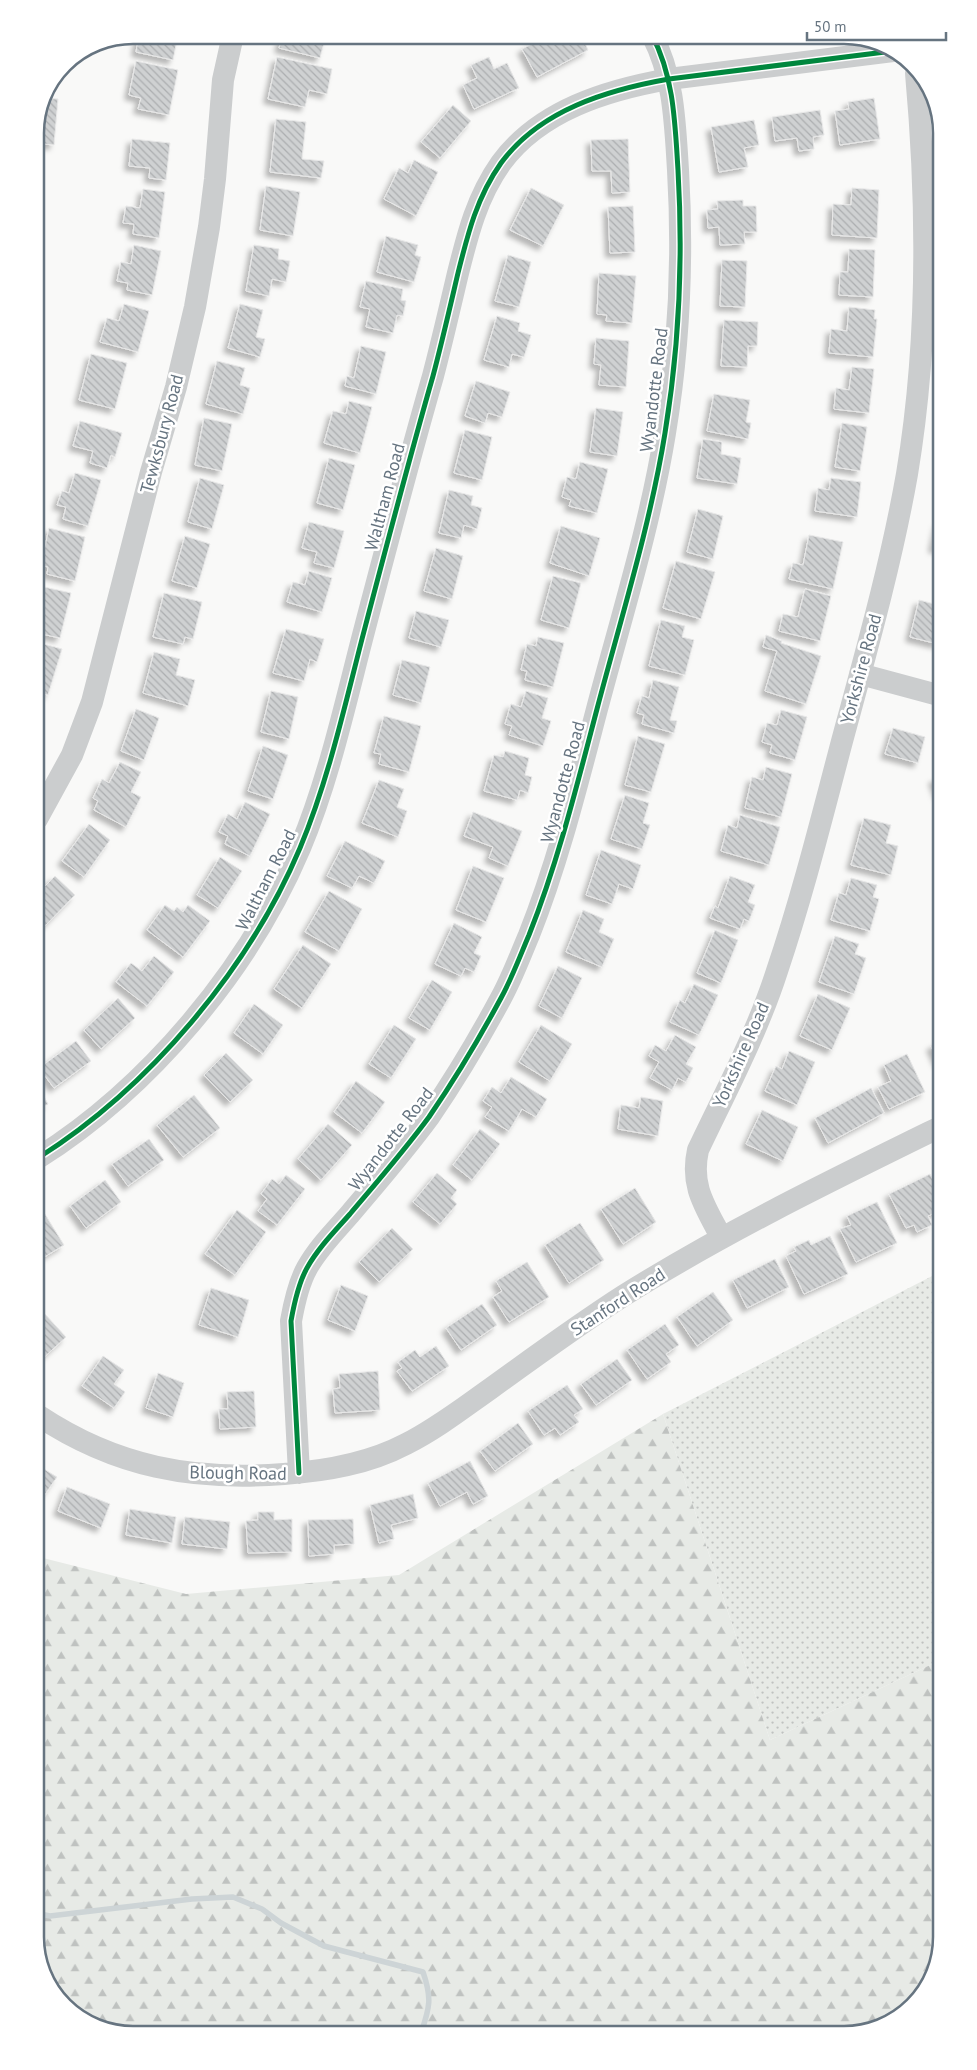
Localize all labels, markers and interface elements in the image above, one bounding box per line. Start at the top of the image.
scale bar [807,10,946,42]
text: 50 m [814,17,847,36]
street label: Wyandotte Road [634,326,673,453]
street label: Tewksbury Road [135,372,188,496]
street label: Waltham Road [359,440,410,553]
street label: Yorkshire Road [835,611,886,727]
street label: Wyandotte Road [535,718,590,845]
street label: Waltham Road [230,825,301,934]
street label: Yorkshire Road [707,998,774,1111]
street label: Wyandotte Road [343,1082,438,1195]
street label: Stanford Road [566,1262,669,1341]
street label: Blough Road [189,1460,287,1485]

